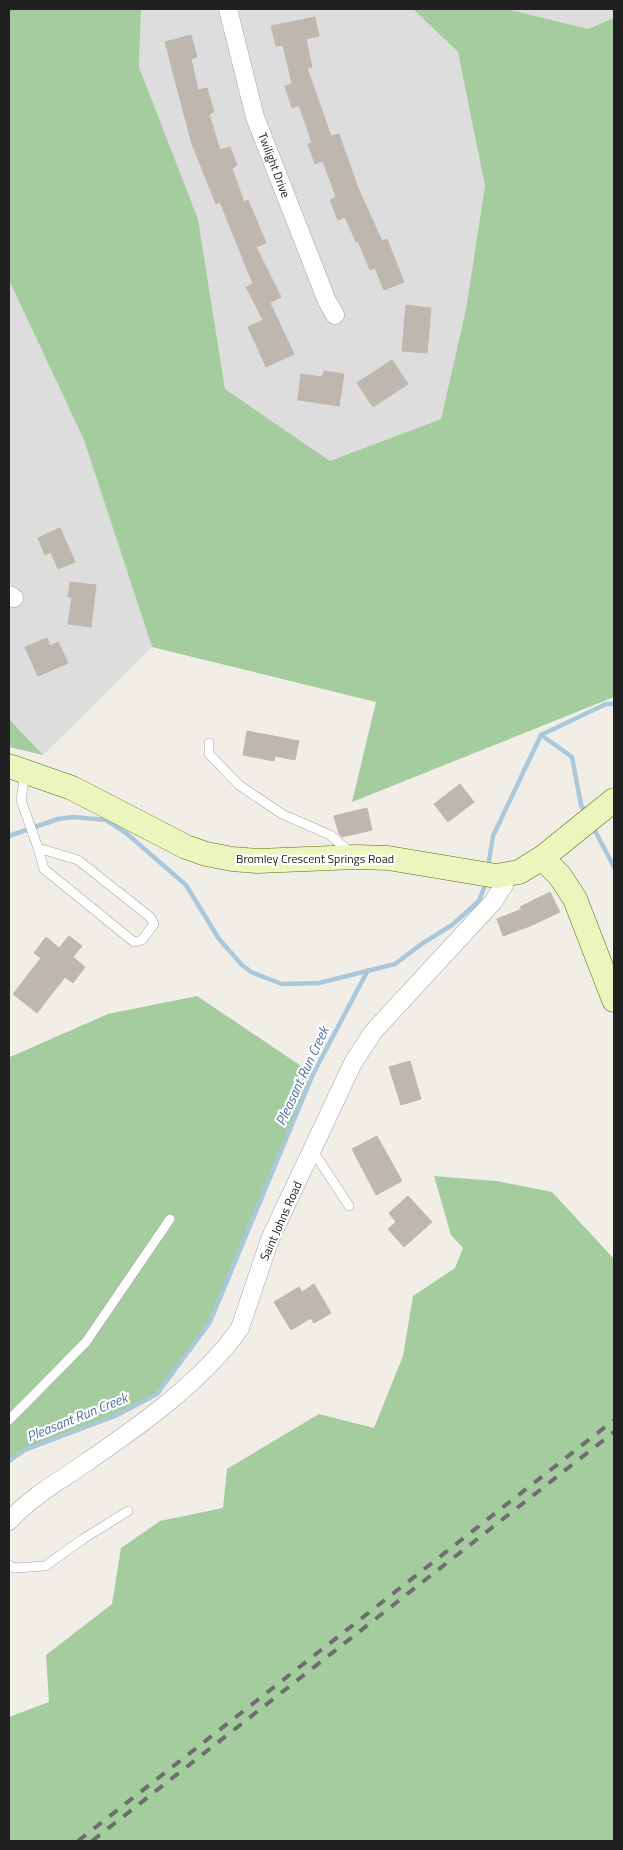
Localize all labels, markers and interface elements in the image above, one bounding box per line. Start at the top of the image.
street label: Twilight Drive [253,130,296,200]
street label: Bromley Crescent Springs Road [236,849,394,868]
water label: Pleasant Run Creek [269,1021,334,1129]
street label: Saint Johns Road [255,1178,307,1264]
water label: Pleasant Run Creek [23,1386,132,1446]

